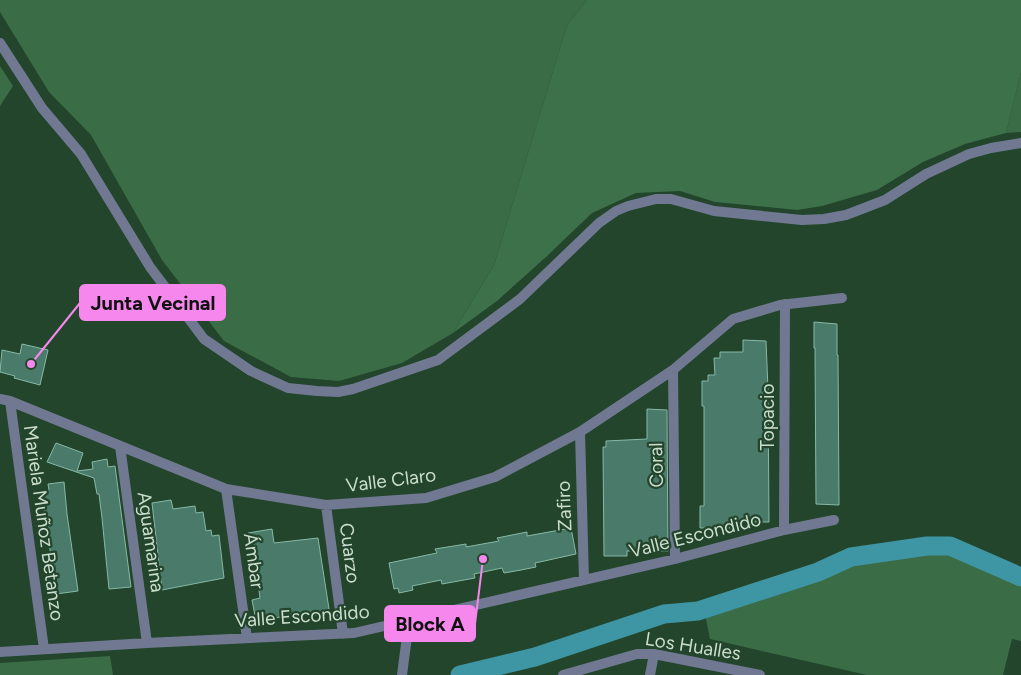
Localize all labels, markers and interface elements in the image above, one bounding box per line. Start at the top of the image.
callout: Junta Vecinal [80,285,225,320]
text: Junta Vecinal [91,291,215,315]
street label: Topacio [756,384,779,450]
street label: Mariela Muñoz Betanzo [19,424,69,622]
street label: Coral [644,442,668,488]
street label: Valle Claro [345,463,437,497]
street label: Zafiro [552,480,576,532]
street label: Aguamarina [133,490,169,594]
street label: Valle Escondido [627,507,763,563]
street label: Cuarzo [335,521,365,585]
street label: Ámbar [239,532,269,591]
street label: Valle Escondido [234,600,370,632]
callout: Block A [385,606,475,641]
text: Block A [395,612,465,636]
street label: Los Hualles [643,627,743,665]

